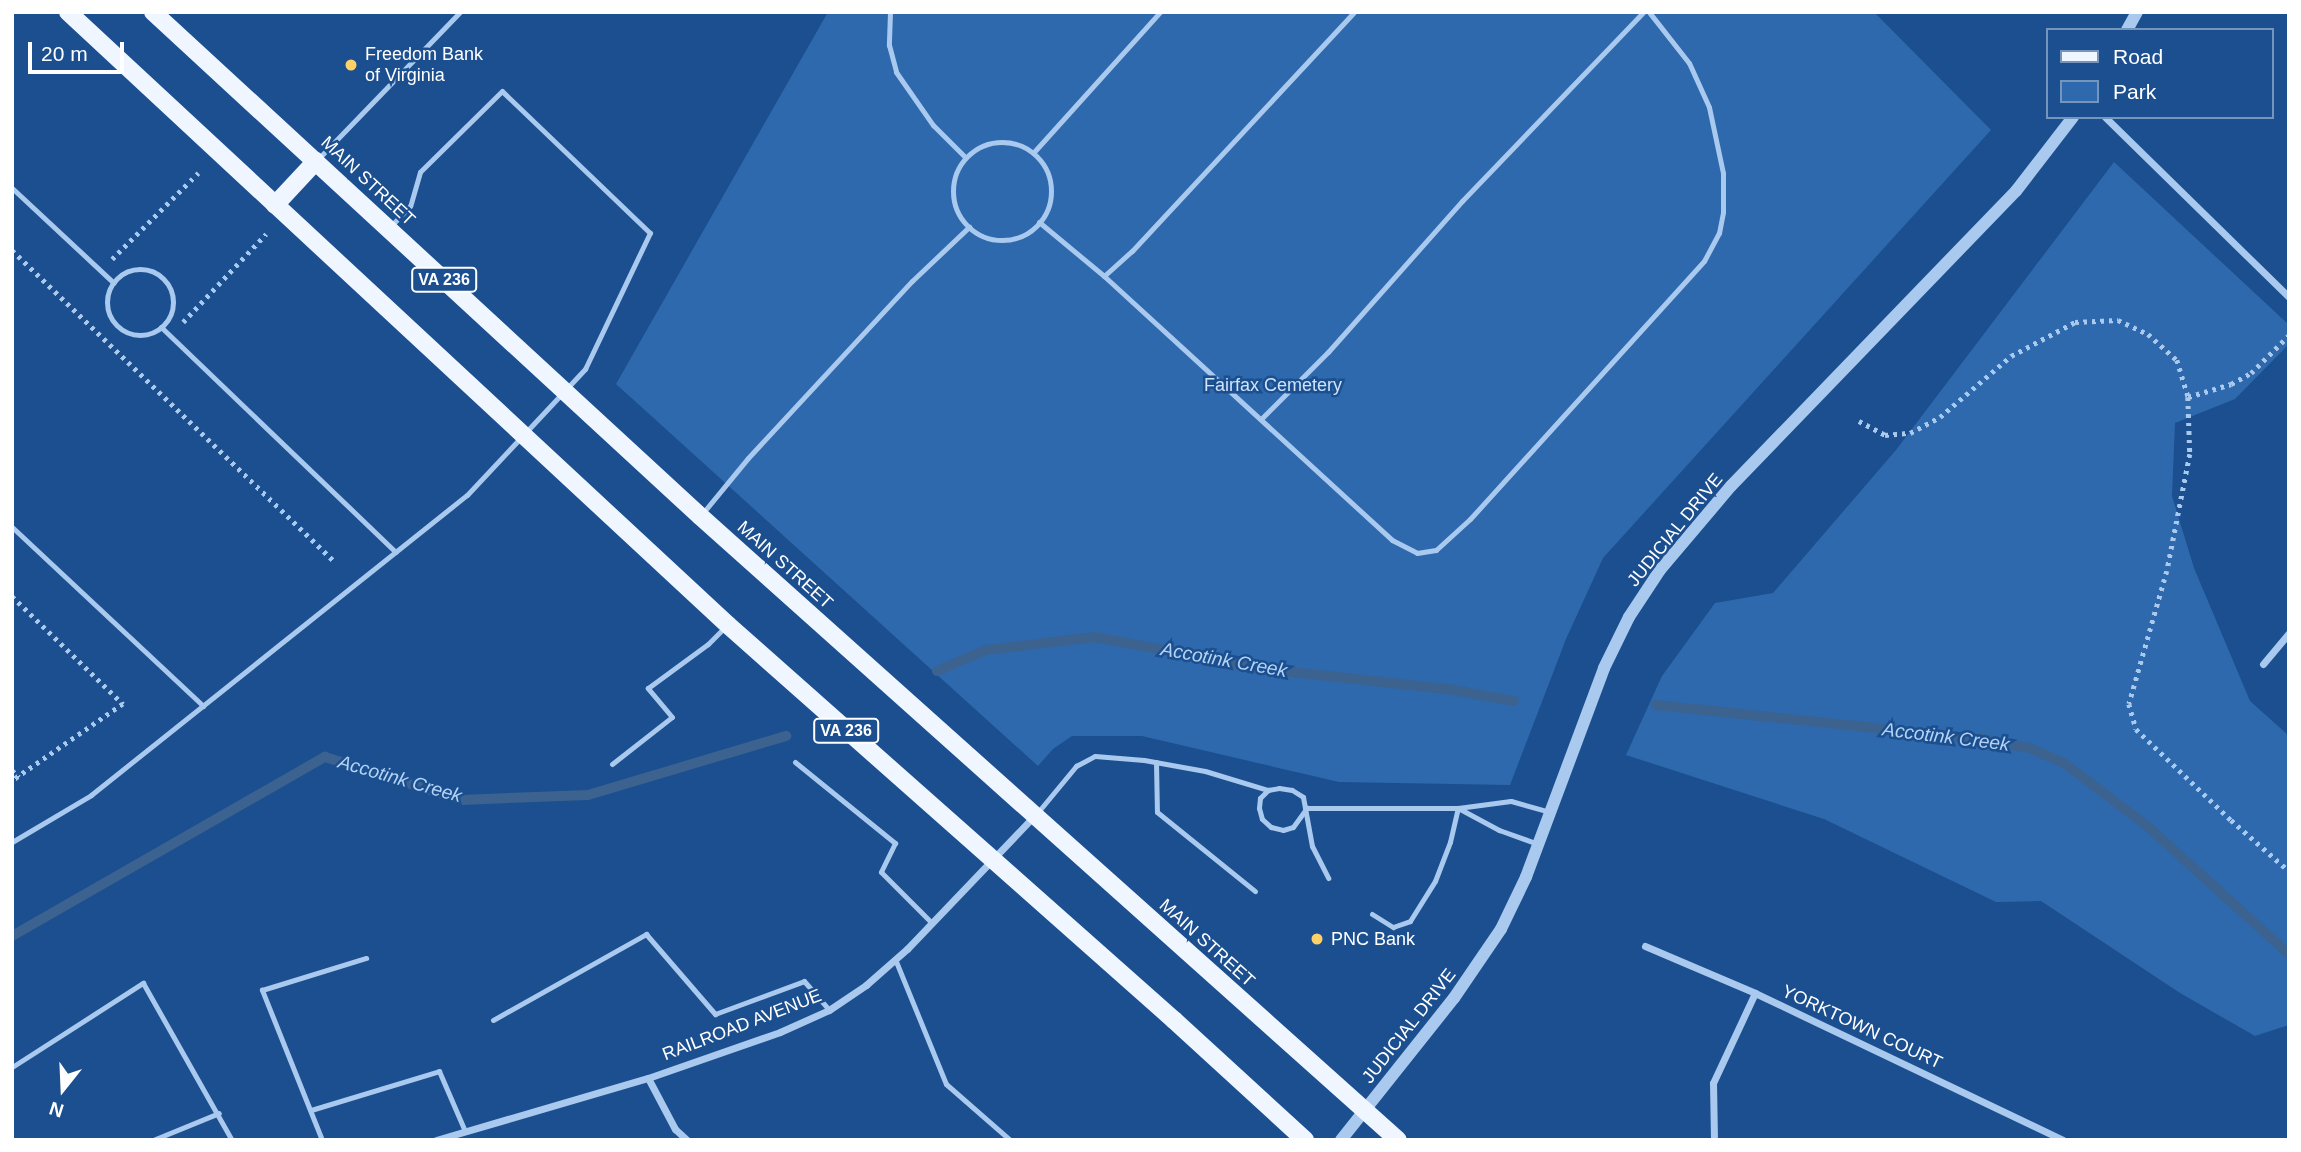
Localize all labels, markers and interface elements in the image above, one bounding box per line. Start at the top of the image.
scale bar [32,28,128,72]
legend [2046,28,2273,119]
text: 20 m [41,42,88,65]
place label: Freedom Bank of Virginia [365,44,483,86]
text: Road [2113,45,2163,68]
marker: Freedom Bank of Virginia [343,57,359,73]
text: Park [2113,80,2156,103]
street label: MAIN STREET [316,132,420,230]
road number: VA 236 [411,268,477,292]
park label: Fairfax Cemetery [1204,374,1342,396]
street label: JUDICIAL DRIVE [1623,469,1727,591]
street label: MAIN STREET [733,516,837,614]
water label: Accotink Creek [1159,638,1289,682]
road number: VA 236 [813,718,879,744]
water label: Accotink Creek [1881,718,2011,756]
water label: Accotink Creek [335,750,465,808]
street label: MAIN STREET [1155,894,1259,992]
place label: PNC Bank [1331,928,1415,950]
marker: PNC Bank [1309,931,1325,947]
street label: JUDICIAL DRIVE [1357,964,1461,1088]
street label: YORKTOWN COURT [1778,980,1946,1074]
street label: RAILROAD AVENUE [659,985,825,1065]
north arrow [28,1054,98,1124]
text: N [47,1097,66,1122]

